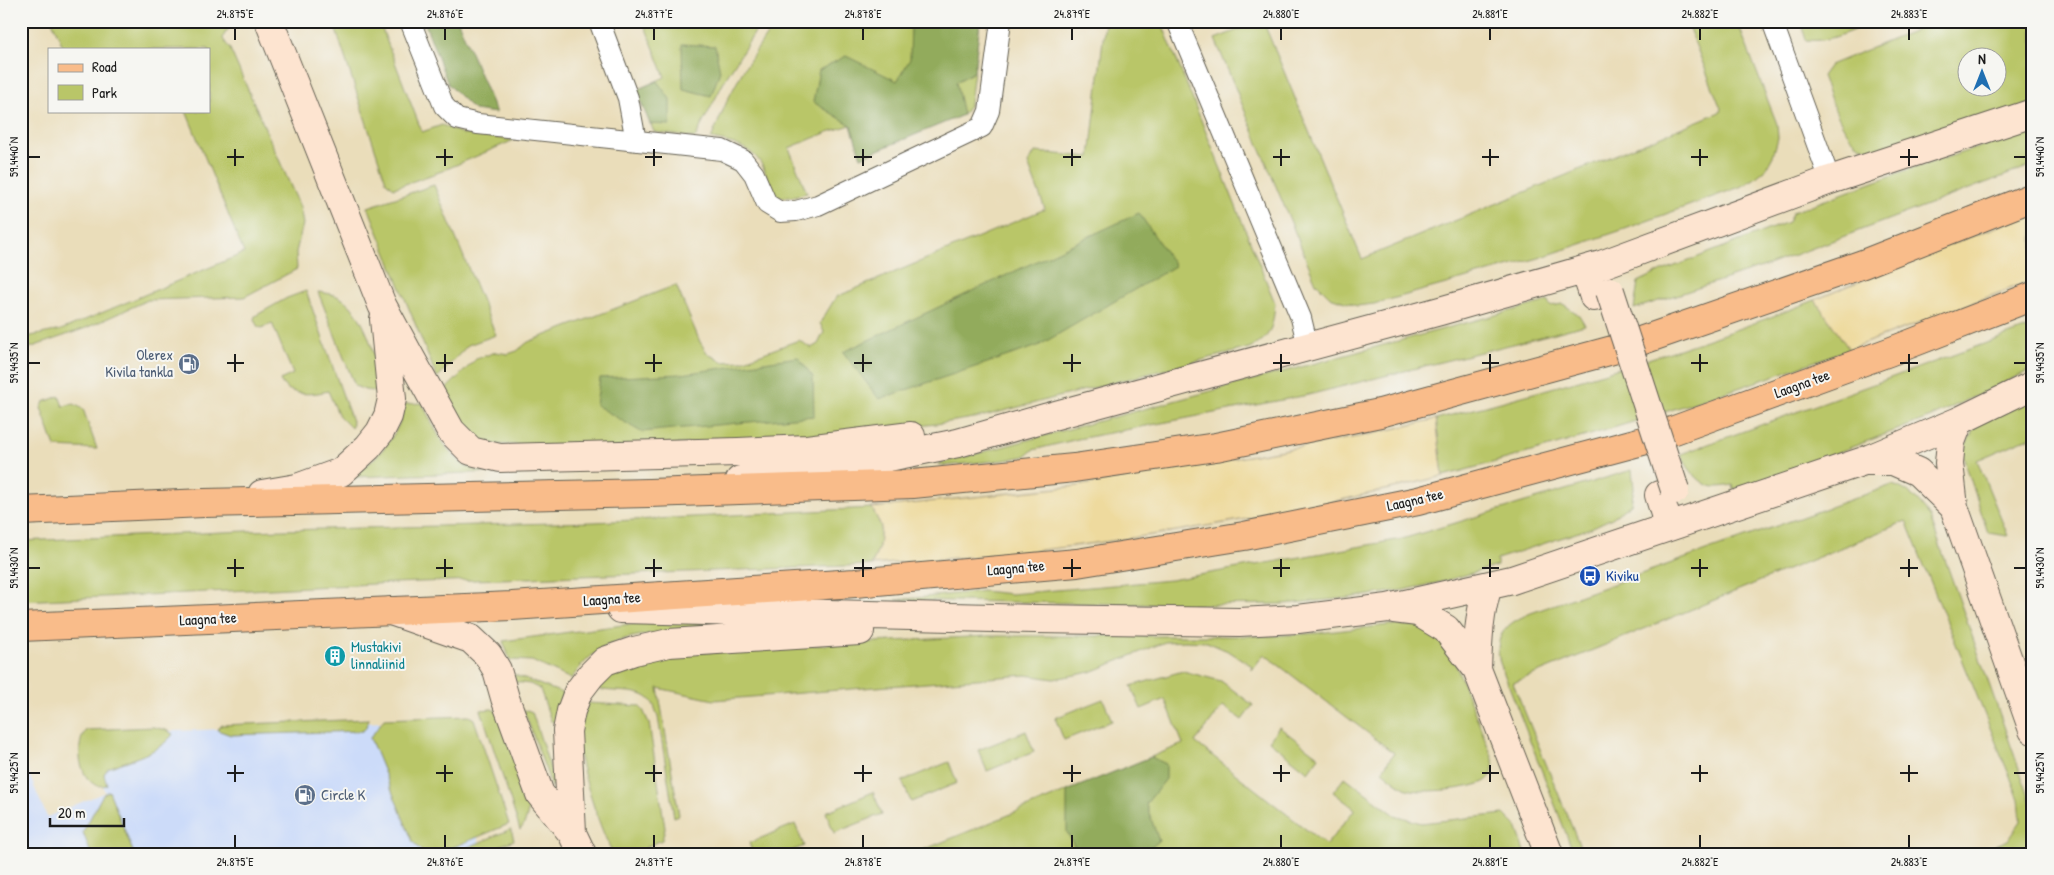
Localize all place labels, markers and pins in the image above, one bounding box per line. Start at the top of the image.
place label: Olerex Kivila tankla [105,344,173,382]
fuel station icon: Olerex Kivila tankla [177,352,201,376]
bus stop icon: Kiviku [1578,564,1602,588]
place label: Kiviku [1606,565,1639,586]
place label: Mustakivi linnaliinid [351,636,405,674]
building icon: Mustakivi linnaliinid [323,644,347,668]
fuel station icon: Circle K [293,783,317,807]
place label: Circle K [321,784,366,805]

